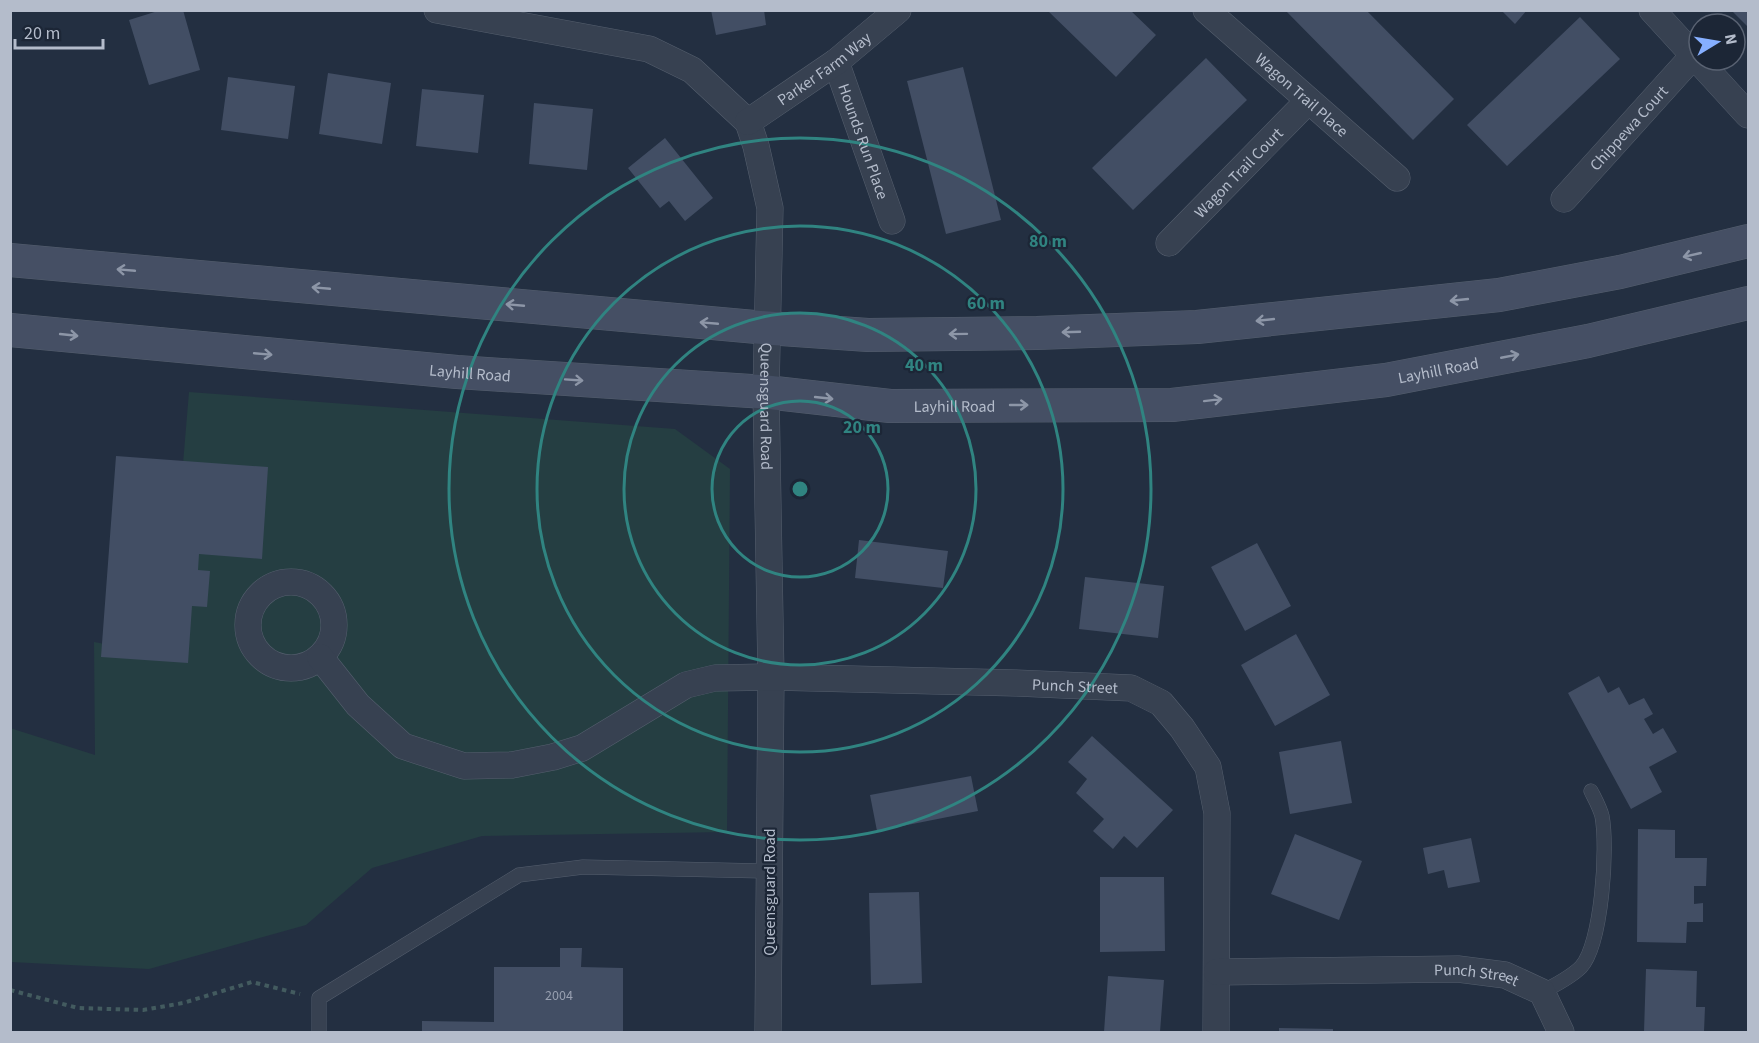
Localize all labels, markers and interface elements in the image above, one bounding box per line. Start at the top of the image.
scale bar [15,12,104,50]
north arrow [1687,12,1747,72]
text: 20 m [24,21,60,46]
street label: Parker Farm Way [773,27,877,111]
text: N [1719,32,1743,47]
street label: Wagon Trail Place [1250,48,1353,142]
street label: Hounds Run Place [832,81,894,203]
street label: Chippewa Court [1585,81,1674,176]
street label: Wagon Trail Court [1190,122,1289,223]
text: 80 m [1029,229,1067,254]
one-way arrow [1682,249,1701,261]
one-way arrow [117,264,137,275]
one-way arrow [311,282,331,293]
text: 60 m [967,291,1005,316]
one-way arrow [1450,294,1469,305]
one-way arrow [505,299,525,310]
one-way arrow [1256,315,1276,326]
one-way arrow [700,317,720,328]
one-way arrow [1061,326,1081,337]
one-way arrow [948,328,968,340]
one-way arrow [58,330,78,341]
street label: Queensguard Road [754,342,777,470]
one-way arrow [252,349,272,360]
one-way arrow [1499,350,1519,361]
street label: Layhill Road [1396,352,1481,389]
text: 40 m [905,353,943,378]
street label: Layhill Road [428,359,511,387]
one-way arrow [564,374,583,385]
one-way arrow [813,393,833,404]
one-way arrow [1203,394,1223,405]
street label: Layhill Road [914,396,996,418]
one-way arrow [1008,399,1028,411]
text: 20 m [843,415,881,440]
centre of rings [790,479,810,499]
street label: Punch Street [1032,674,1119,699]
street label: Queensguard Road [759,828,781,956]
street label: Punch Street [1434,959,1523,992]
house number: 2004 [545,986,573,1006]

